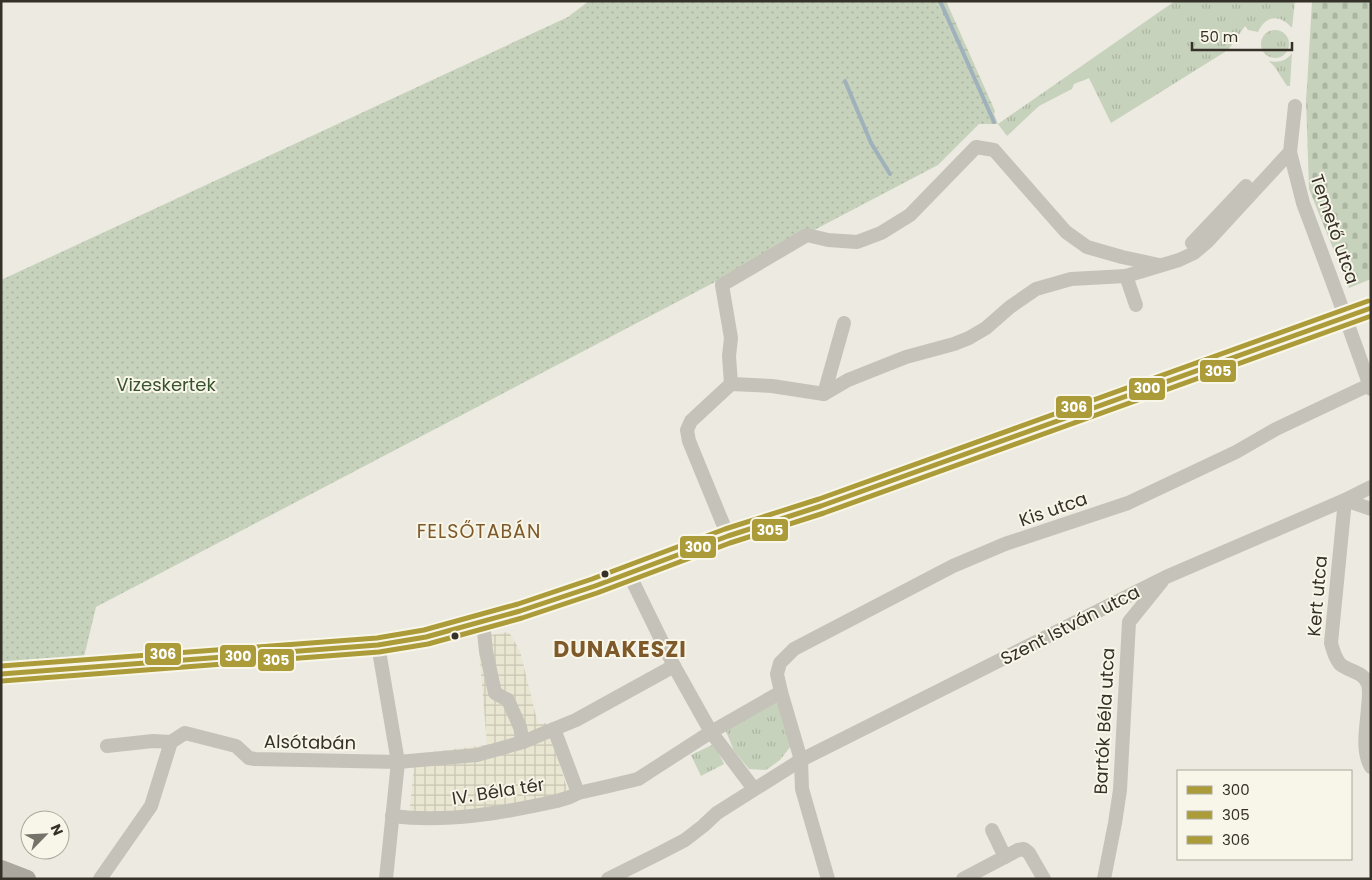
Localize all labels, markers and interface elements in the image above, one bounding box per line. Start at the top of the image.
scale bar [1192,20,1292,52]
text: 50 m [1200,26,1238,47]
street label: Temető utca [1305,171,1365,287]
line badge: 305 [1199,359,1237,383]
text: 305 [1205,361,1231,381]
park label: Vizeskertek [116,372,216,397]
line badge: 300 [1128,377,1166,401]
text: 300 [1134,378,1160,398]
line badge: 306 [1055,395,1093,419]
text: 306 [1061,397,1087,417]
street label: Kis utca [1016,486,1090,532]
district label: FELSŐTABÁN [417,518,541,545]
line badge: 305 [751,518,789,542]
text: 305 [757,520,783,540]
line badge: 300 [679,535,717,559]
text: 300 [685,537,711,557]
street label: Kert utca [1301,554,1333,638]
unlabelled marker [600,569,610,579]
street label: Szent István utca [996,579,1144,671]
unlabelled marker [450,631,460,641]
district label: DUNAKESZI [553,634,687,665]
line badge: 306 [144,642,182,666]
text: 306 [150,644,176,664]
line badge: 300 [219,644,257,668]
text: 300 [225,646,251,666]
street label: Bartók Béla utca [1088,647,1120,795]
line badge: 305 [257,648,295,672]
text: 305 [263,650,289,670]
street label: Alsótabán [264,729,356,755]
legend [1177,770,1352,860]
street label: IV. Béla tér [450,771,546,811]
text: 300 [1222,779,1250,800]
text: 305 [1222,804,1250,825]
north arrow [20,810,70,860]
text: N [46,821,68,839]
text: 306 [1222,829,1250,850]

